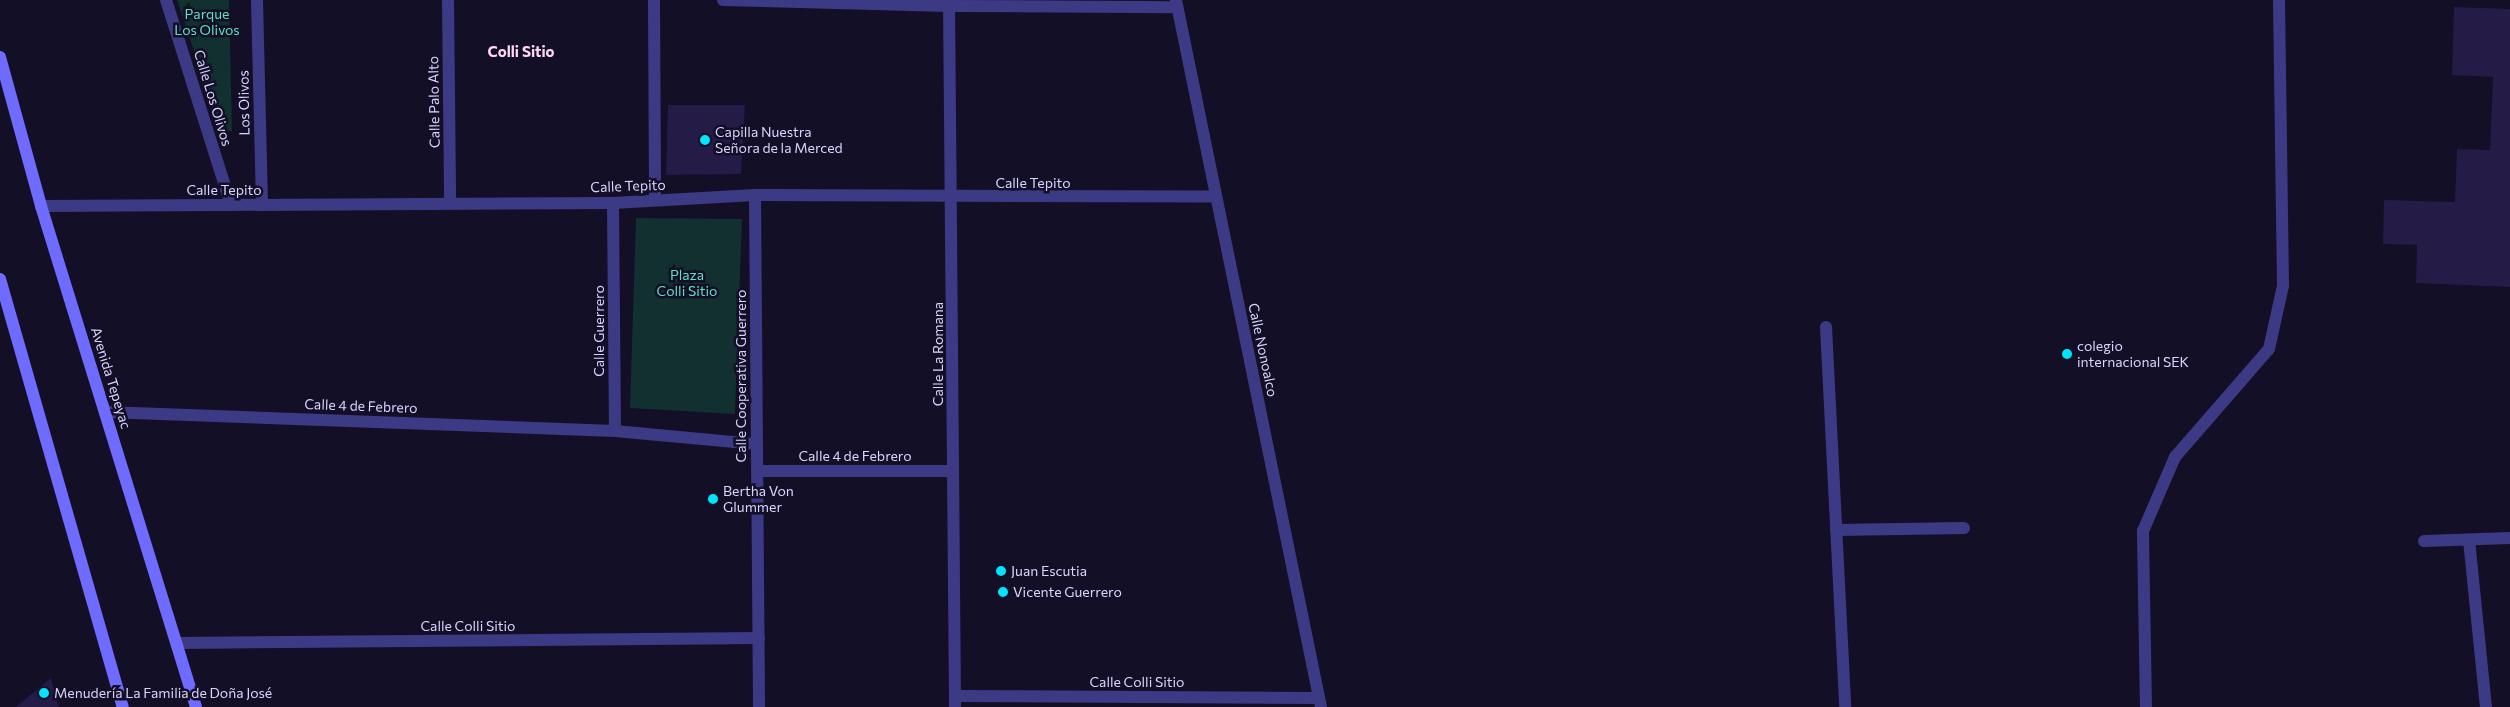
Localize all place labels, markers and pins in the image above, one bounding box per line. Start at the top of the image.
place label: Capilla Nuestra Señora de la Merced [715,124,843,156]
marker: Capilla Nuestra Señora de la Merced [699,134,711,146]
place label: colegio internacional SEK [2077,338,2189,371]
marker: colegio internacional SEK [2061,348,2073,360]
place label: Bertha Von Glummer [723,483,794,516]
marker: Bertha Von Glummer [707,493,719,505]
place label: Juan Escutia [1011,563,1087,579]
marker: Juan Escutia [995,565,1007,577]
place label: Vicente Guerrero [1013,584,1122,600]
marker: Vicente Guerrero [997,586,1009,598]
place label: Menudería La Familia de Doña José [54,685,272,701]
marker: Menudería La Familia de Doña José [38,687,50,699]

